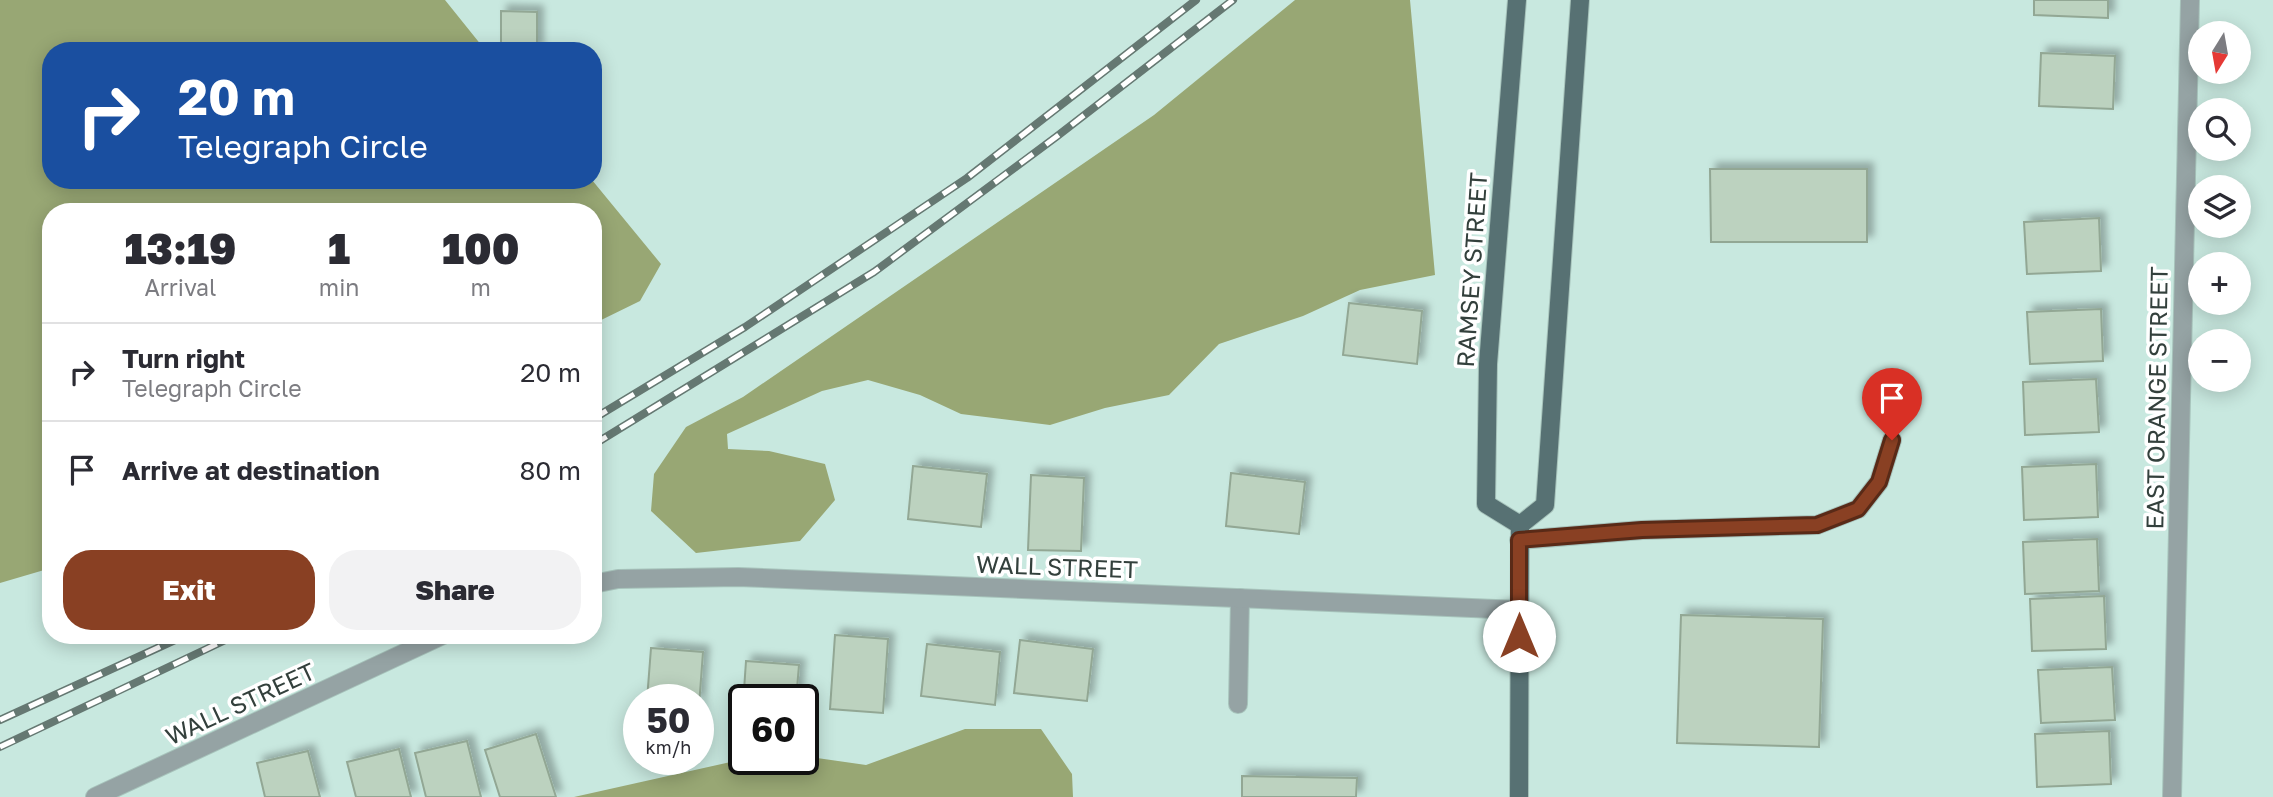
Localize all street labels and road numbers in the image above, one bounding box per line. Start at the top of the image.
street label: RAMSEY STREET [1450,171,1492,368]
street label: EAST ORANGE STREET [2139,266,2173,530]
street label: WALL STREET [976,549,1138,583]
street label: WALL STREET [161,656,320,750]

